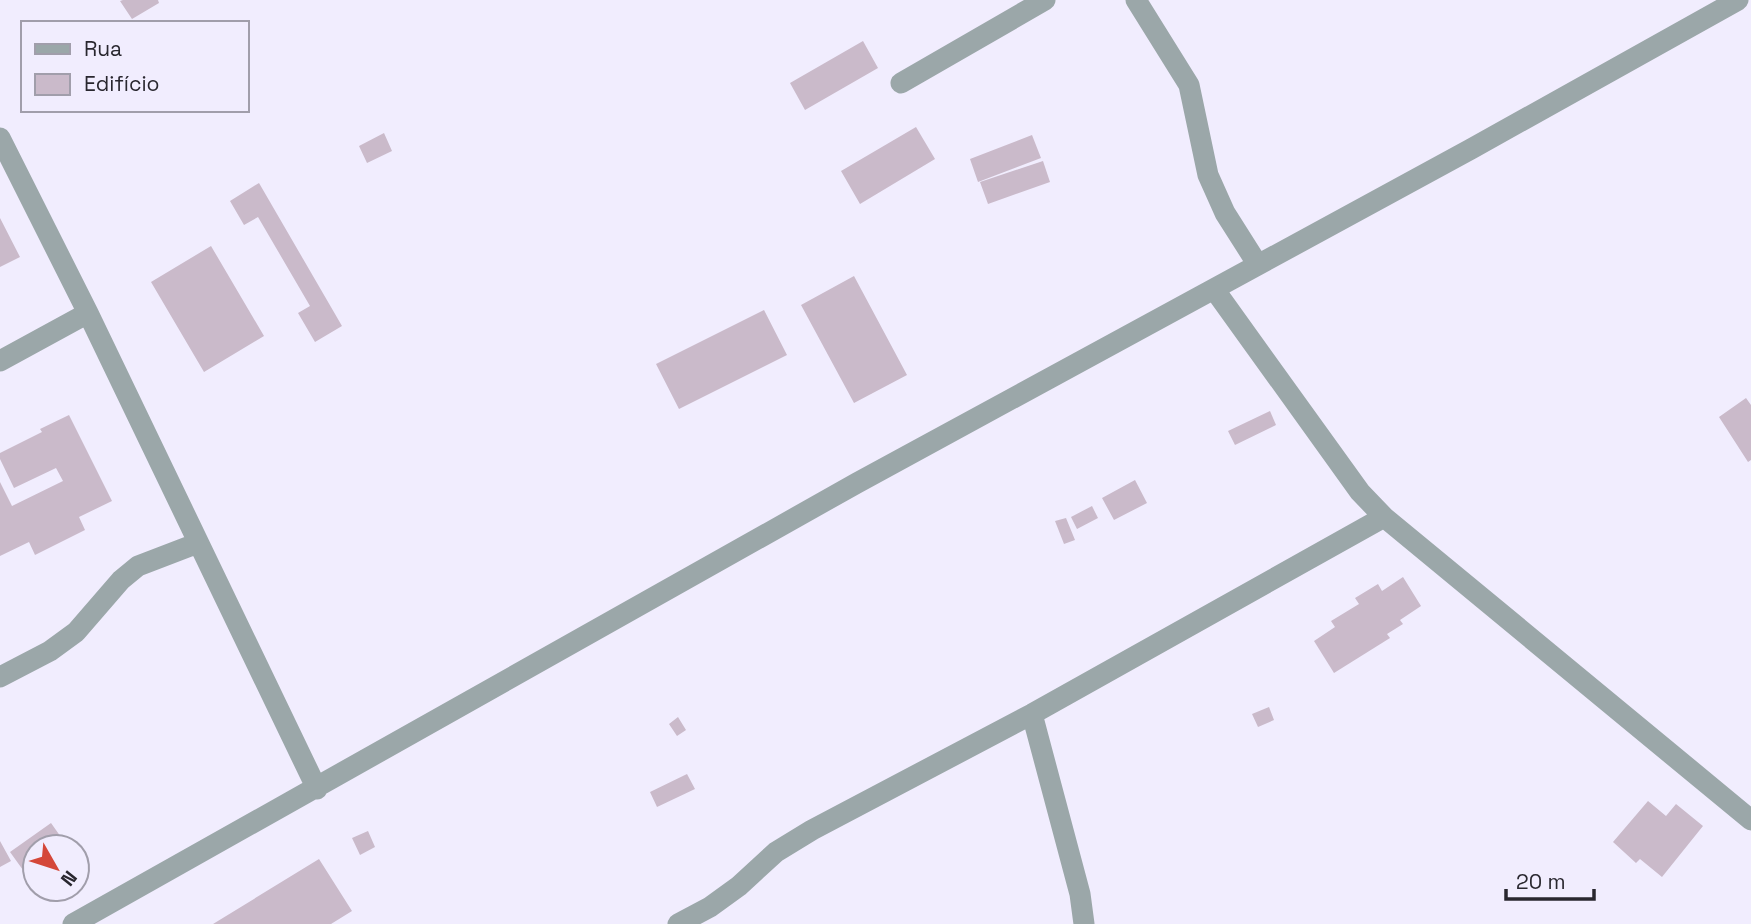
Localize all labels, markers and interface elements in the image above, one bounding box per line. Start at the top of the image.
legend [21,21,248,112]
text: Rua [84,35,122,62]
text: Edifício [84,70,160,97]
north arrow [21,833,91,903]
scale bar [1506,858,1594,902]
text: N [55,866,83,891]
text: 20 m [1516,868,1566,895]

